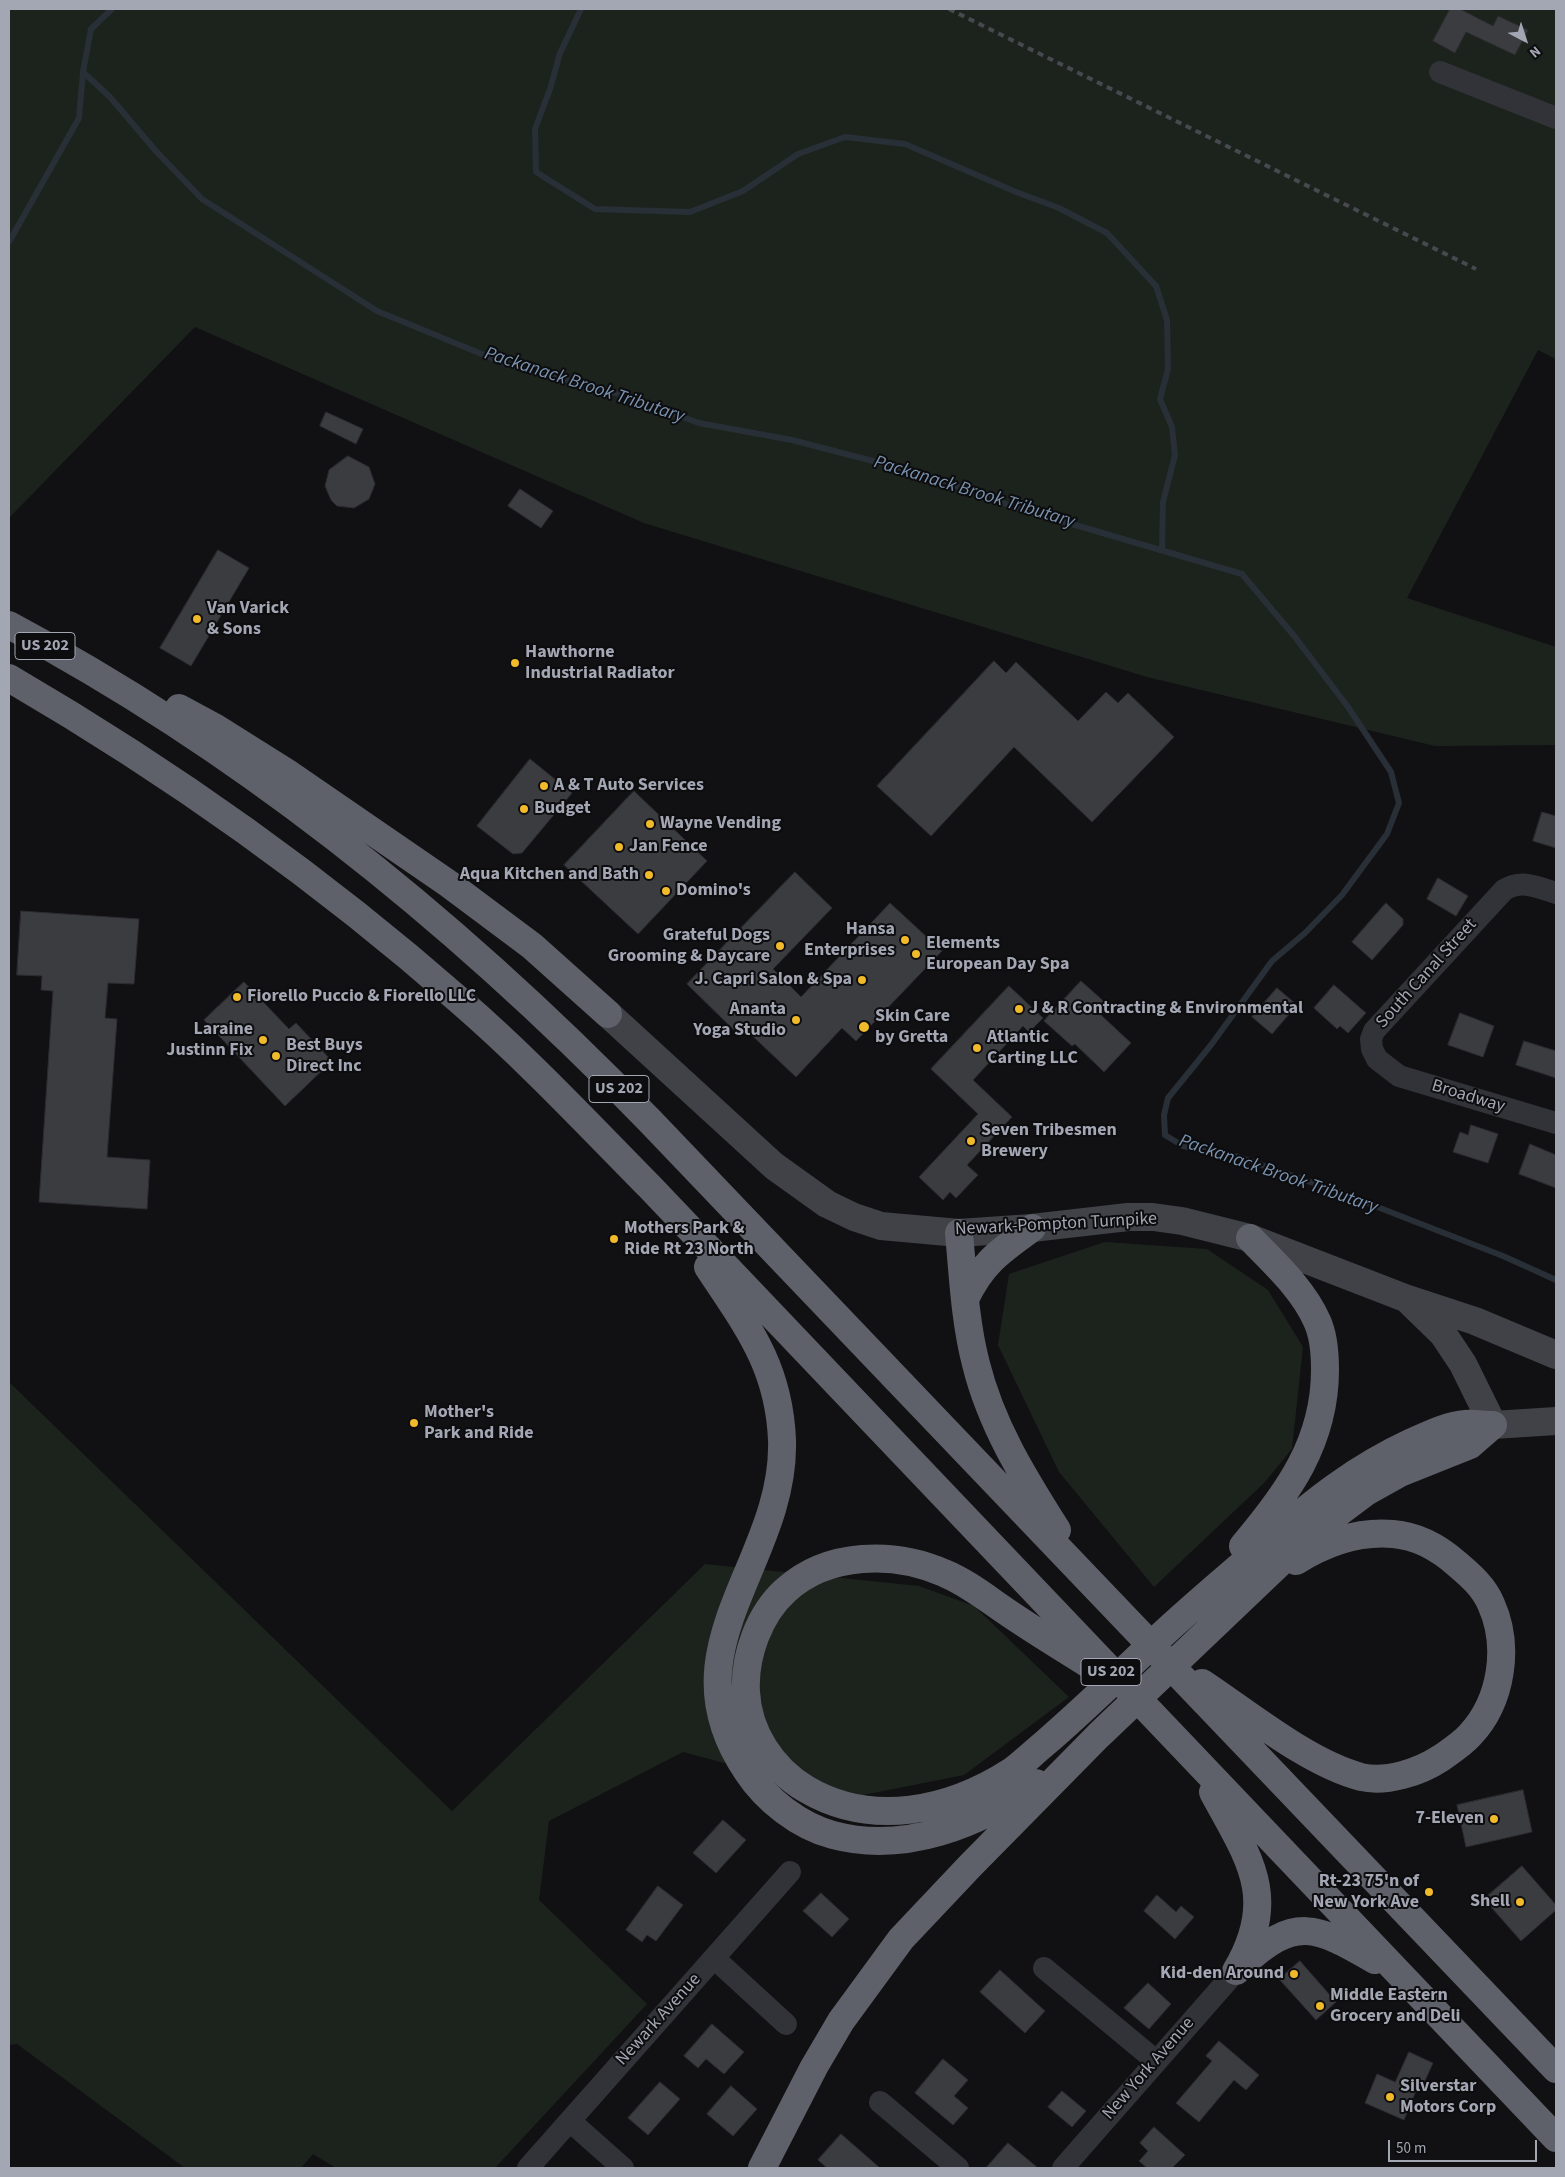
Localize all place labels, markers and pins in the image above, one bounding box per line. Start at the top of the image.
place label: Van Varick & Sons [207,598,289,640]
marker: Van Varick & Sons [191,613,203,625]
place label: Hawthorne Industrial Radiator [525,642,675,684]
marker: Hawthorne Industrial Radiator [509,657,521,669]
place label: A & T Auto Services [554,775,704,797]
marker: A & T Auto Services [538,780,550,792]
place label: Budget [534,798,591,820]
marker: Budget [518,803,530,815]
place label: Wayne Vending [660,813,781,835]
marker: Wayne Vending [644,818,656,830]
place label: Jan Fence [629,836,708,858]
marker: Jan Fence [613,841,625,853]
place label: Aqua Kitchen and Bath [460,864,639,886]
marker: Aqua Kitchen and Bath [643,869,655,881]
place label: Domino's [676,880,751,902]
marker: Domino's [660,885,672,897]
place label: Hansa Enterprises [804,919,895,962]
place label: Grateful Dogs Grooming & Daycare [608,925,770,968]
place label: Elements European Day Spa [926,933,1069,976]
marker: Hansa Enterprises [899,934,911,946]
marker: Grateful Dogs Grooming & Daycare [774,940,786,952]
marker: Elements European Day Spa [910,948,922,960]
place label: J. Capri Salon & Spa [695,969,852,991]
marker: J. Capri Salon & Spa [856,974,868,986]
place label: Fiorello Puccio & Fiorello LLC [247,986,476,1008]
marker: Fiorello Puccio & Fiorello LLC [231,991,243,1003]
place label: J & R Contracting & Environmental [1029,998,1303,1020]
place label: Ananta Yoga Studio [693,999,786,1042]
marker: J & R Contracting & Environmental [1013,1003,1025,1015]
place label: Skin Care by Gretta [875,1006,950,1048]
marker: Ananta Yoga Studio [790,1014,802,1026]
place label: Laraine Justinn Fix [166,1019,253,1062]
marker: Skin Care by Gretta [857,1020,871,1034]
place label: Atlantic Carting LLC [987,1027,1078,1070]
marker: Laraine Justinn Fix [257,1034,269,1046]
place label: Best Buys Direct Inc [286,1035,363,1078]
marker: Atlantic Carting LLC [971,1042,983,1054]
marker: Best Buys Direct Inc [270,1050,282,1062]
place label: Seven Tribesmen Brewery [981,1120,1117,1162]
marker: Seven Tribesmen Brewery [965,1135,977,1147]
place label: Mothers Park & Ride Rt 23 North [624,1218,754,1260]
marker: Mothers Park & Ride Rt 23 North [608,1233,620,1245]
place label: Mother's Park and Ride [424,1402,534,1445]
marker: Mother's Park and Ride [408,1417,420,1429]
place label: 7-Eleven [1415,1808,1484,1830]
marker: 7-Eleven [1488,1813,1500,1825]
place label: Rt-23 75'n of New York Ave [1313,1871,1419,1914]
marker: Rt-23 75'n of New York Ave [1423,1886,1435,1898]
place label: Shell [1470,1891,1510,1913]
marker: Shell [1514,1896,1526,1908]
place label: Kid-den Around [1160,1963,1284,1985]
marker: Kid-den Around [1288,1968,1300,1980]
place label: Middle Eastern Grocery and Deli [1330,1985,1461,2028]
marker: Middle Eastern Grocery and Deli [1314,2000,1326,2012]
place label: Silverstar Motors Corp [1400,2076,1496,2118]
marker: Silverstar Motors Corp [1384,2091,1396,2103]

